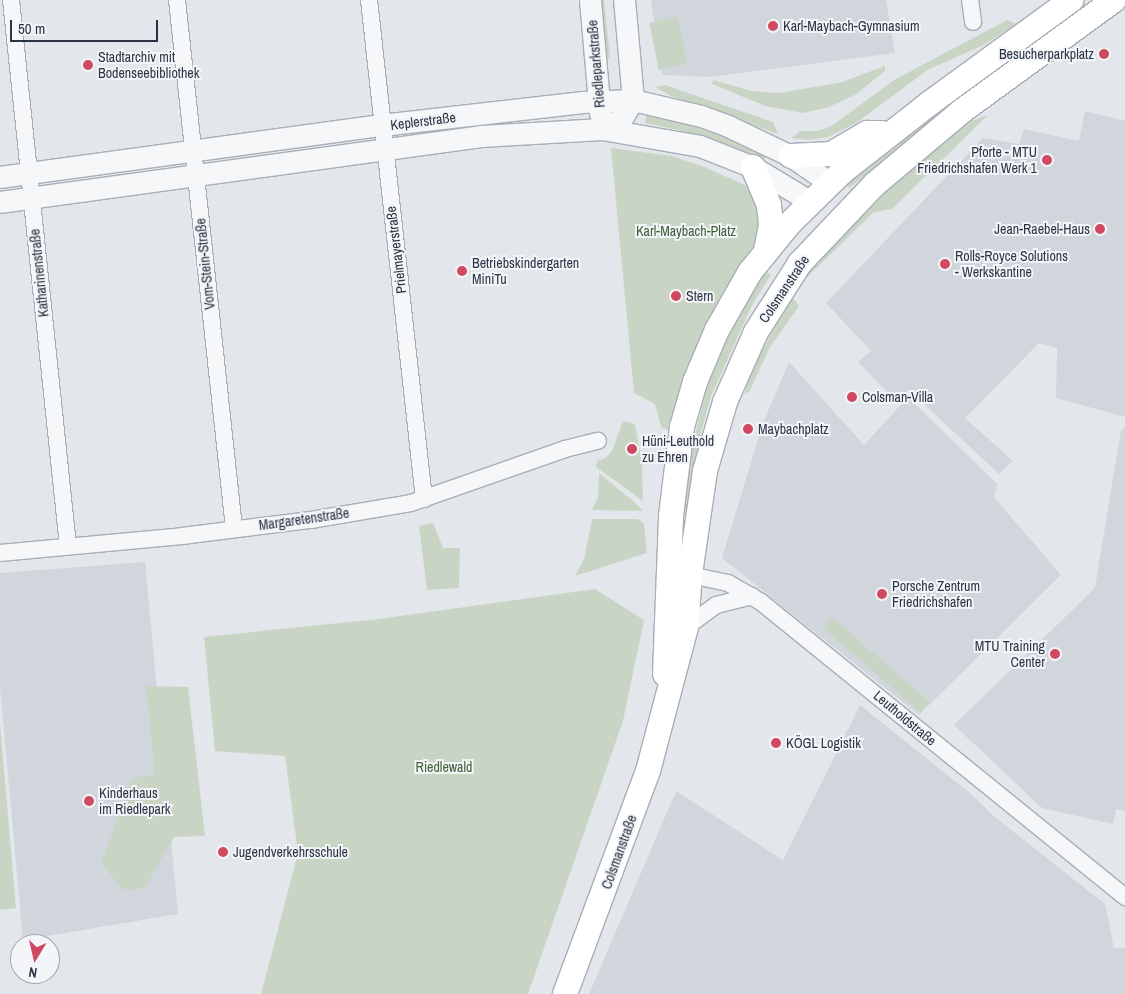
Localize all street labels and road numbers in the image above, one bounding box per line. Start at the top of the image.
street label: Riedleparkstraße [584,19,608,109]
street label: Keplerstraße [389,109,457,133]
street label: Prielmayerstraße [382,205,410,295]
street label: Vom-Stein-Straße [192,217,218,311]
street label: Katharinenstraße [26,228,52,318]
street label: Colsmanstraße [755,252,813,326]
street label: Margaretenstraße [258,504,350,534]
street label: Leutholdstraße [870,687,940,749]
street label: Colsmanstraße [598,813,640,891]

